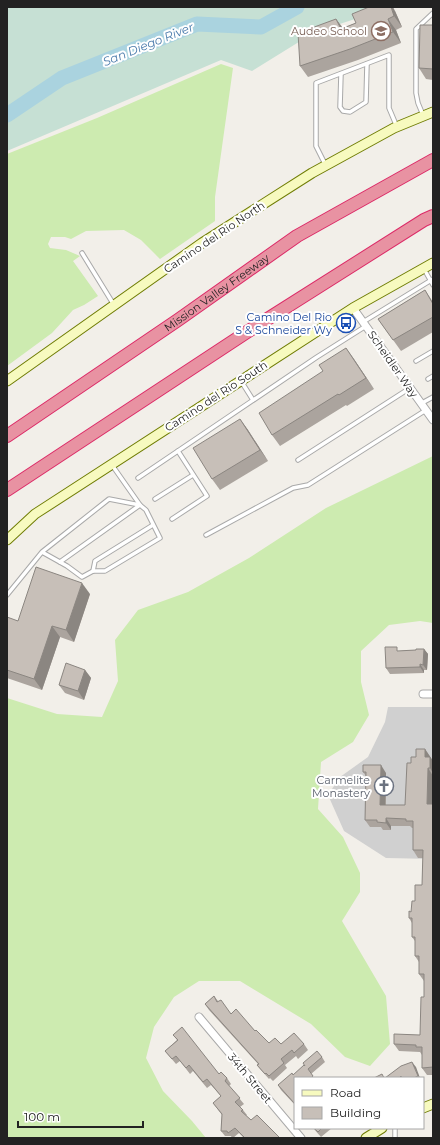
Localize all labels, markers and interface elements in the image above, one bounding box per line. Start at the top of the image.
water label: San Diego River [101,19,196,69]
school or university icon: Audeo School [370,20,392,42]
place label: Audeo School [291,24,367,38]
street label: Camino del Rio North [161,198,267,276]
street label: Mission Valley Freeway [161,251,272,334]
place label: Camino Del Rio S & Schneider Wy [235,310,332,337]
bus stop icon: Camino Del Rio S & Schneider Wy [335,312,357,334]
street label: Scheidler Way [365,328,421,400]
street label: Camino del Rio South [162,358,270,434]
place label: Carmelite Monastery [312,773,370,800]
church icon: Carmelite Monastery [373,775,395,797]
street label: 34th Street [225,1050,275,1106]
legend [294,1077,424,1129]
text: Road [330,1085,361,1100]
scale bar [18,1103,143,1129]
text: Building [330,1105,381,1120]
text: 100 m [24,1109,60,1124]

